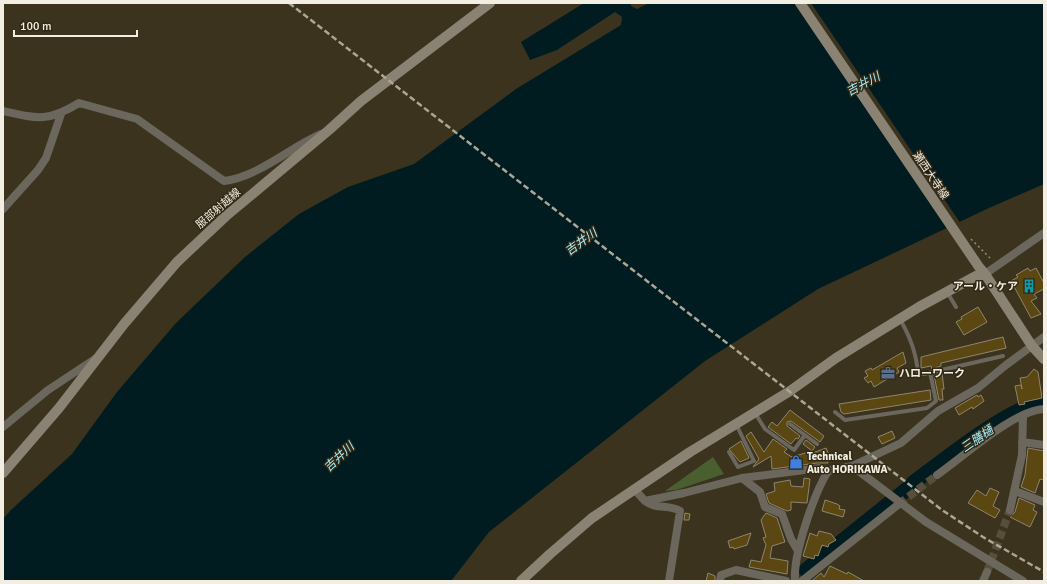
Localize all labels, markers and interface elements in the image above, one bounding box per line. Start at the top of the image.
scale bar [14,12,137,38]
text: 100 m [20,19,52,34]
water label: 吉井川 [844,68,884,100]
street label: 瀬西大寺線 [910,149,951,202]
street label: 服部射越線 [193,185,243,231]
water label: 吉井川 [562,225,602,259]
building icon: アール・ケア [1021,278,1037,294]
place label: アール・ケア [953,280,1018,293]
office icon: ハローワーク [880,365,896,381]
place label: ハローワーク [899,367,965,380]
water label: 三膳樋 [958,422,998,456]
water label: 吉井川 [321,438,359,475]
place label: Technical Auto HORIKAWA [807,450,888,476]
shop icon: Technical Auto HORIKAWA [788,454,804,470]

